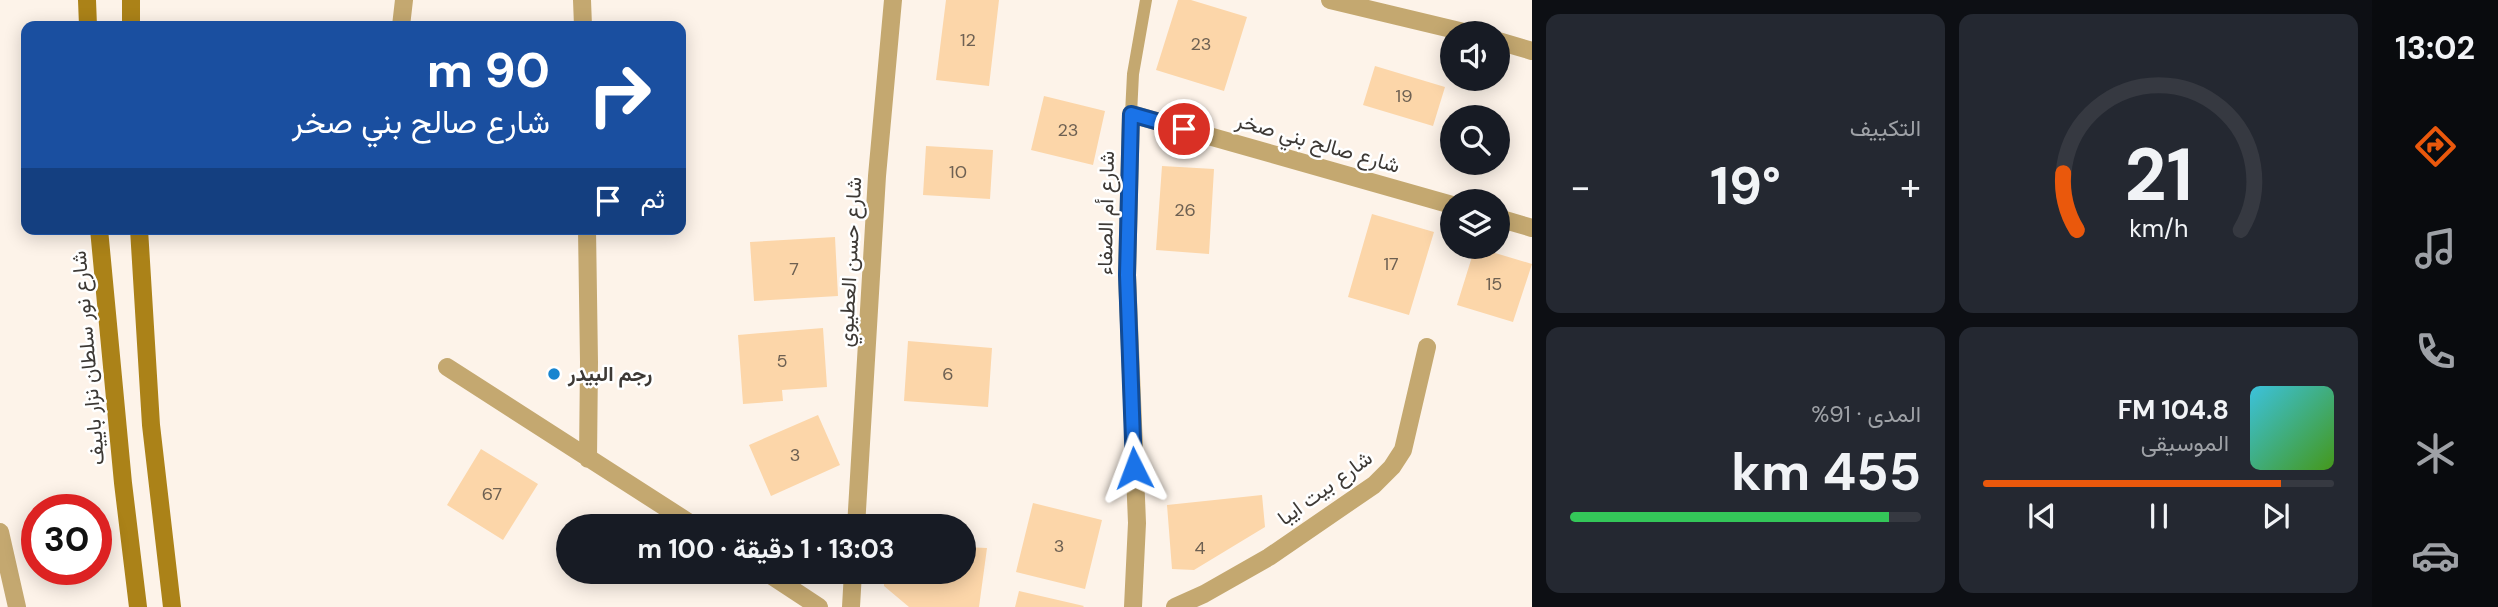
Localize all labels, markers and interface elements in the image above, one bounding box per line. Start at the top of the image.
map controls [1440,21,1510,259]
button: sound [1440,21,1510,91]
text: 13:02 [2395,27,2475,69]
house number: 12 [960,28,976,52]
house number: 23 [1190,32,1212,56]
text: 90 m [427,38,550,102]
icon: right [574,49,665,140]
house number: 19 [1396,84,1412,108]
pin [1154,99,1214,159]
text: شارع صالح بني صخر [292,101,550,143]
button: search [1440,105,1510,175]
street label: شارع صالح بني صخر [1231,106,1403,183]
icon: arrive [1165,110,1203,148]
text: التكييف [1850,113,1921,143]
house number: 23 [1057,118,1079,142]
icon: directions [2411,122,2460,171]
text: 21 [2124,128,2193,223]
street label: شارع أم الصفاء [1091,151,1121,275]
text: 19° [1710,152,1781,220]
house number: 10 [949,160,967,184]
text: − [1570,162,1591,212]
text: + [1900,162,1921,212]
street label: شارع حسن العطيوي [832,176,871,348]
icon: arrive [589,182,627,220]
text: ثم [641,182,665,216]
button: layers [1440,189,1510,259]
house number: 26 [1174,198,1196,222]
text: km/h [2129,211,2188,244]
icon: music [2411,224,2460,273]
street label: شارع نور سلطان نزار باييف [65,250,111,466]
house number: 17 [1383,252,1399,276]
house number: 7 [789,257,799,281]
house number: 15 [1486,272,1502,296]
icon: phone [2411,327,2460,376]
house number: 5 [777,349,787,373]
place label: رجم البيدر [567,360,652,388]
house number: 6 [942,362,954,386]
marker: رجم البيدر [546,366,562,382]
text: 104.8 FM [2118,393,2229,427]
text: المدى · 91% [1811,399,1921,429]
text: الموسيقى [2141,428,2229,458]
icon: climate [2411,429,2460,478]
position arrow [1097,431,1171,505]
text: 455 km [1731,438,1921,506]
house number: 3 [790,443,800,467]
street label: شارع بيت ايبا [1272,444,1378,532]
house number: 67 [482,482,502,506]
speed limit sign: 30 [21,494,112,585]
icon: previous [2023,497,2061,535]
icon: pause [2140,497,2178,535]
icon: next [2257,497,2295,535]
icon: car [2411,531,2460,580]
text: 13:03 · 1 دقيقة · 100 m [638,532,894,566]
house number: 3 [1054,534,1064,558]
house number: 4 [1195,536,1206,560]

